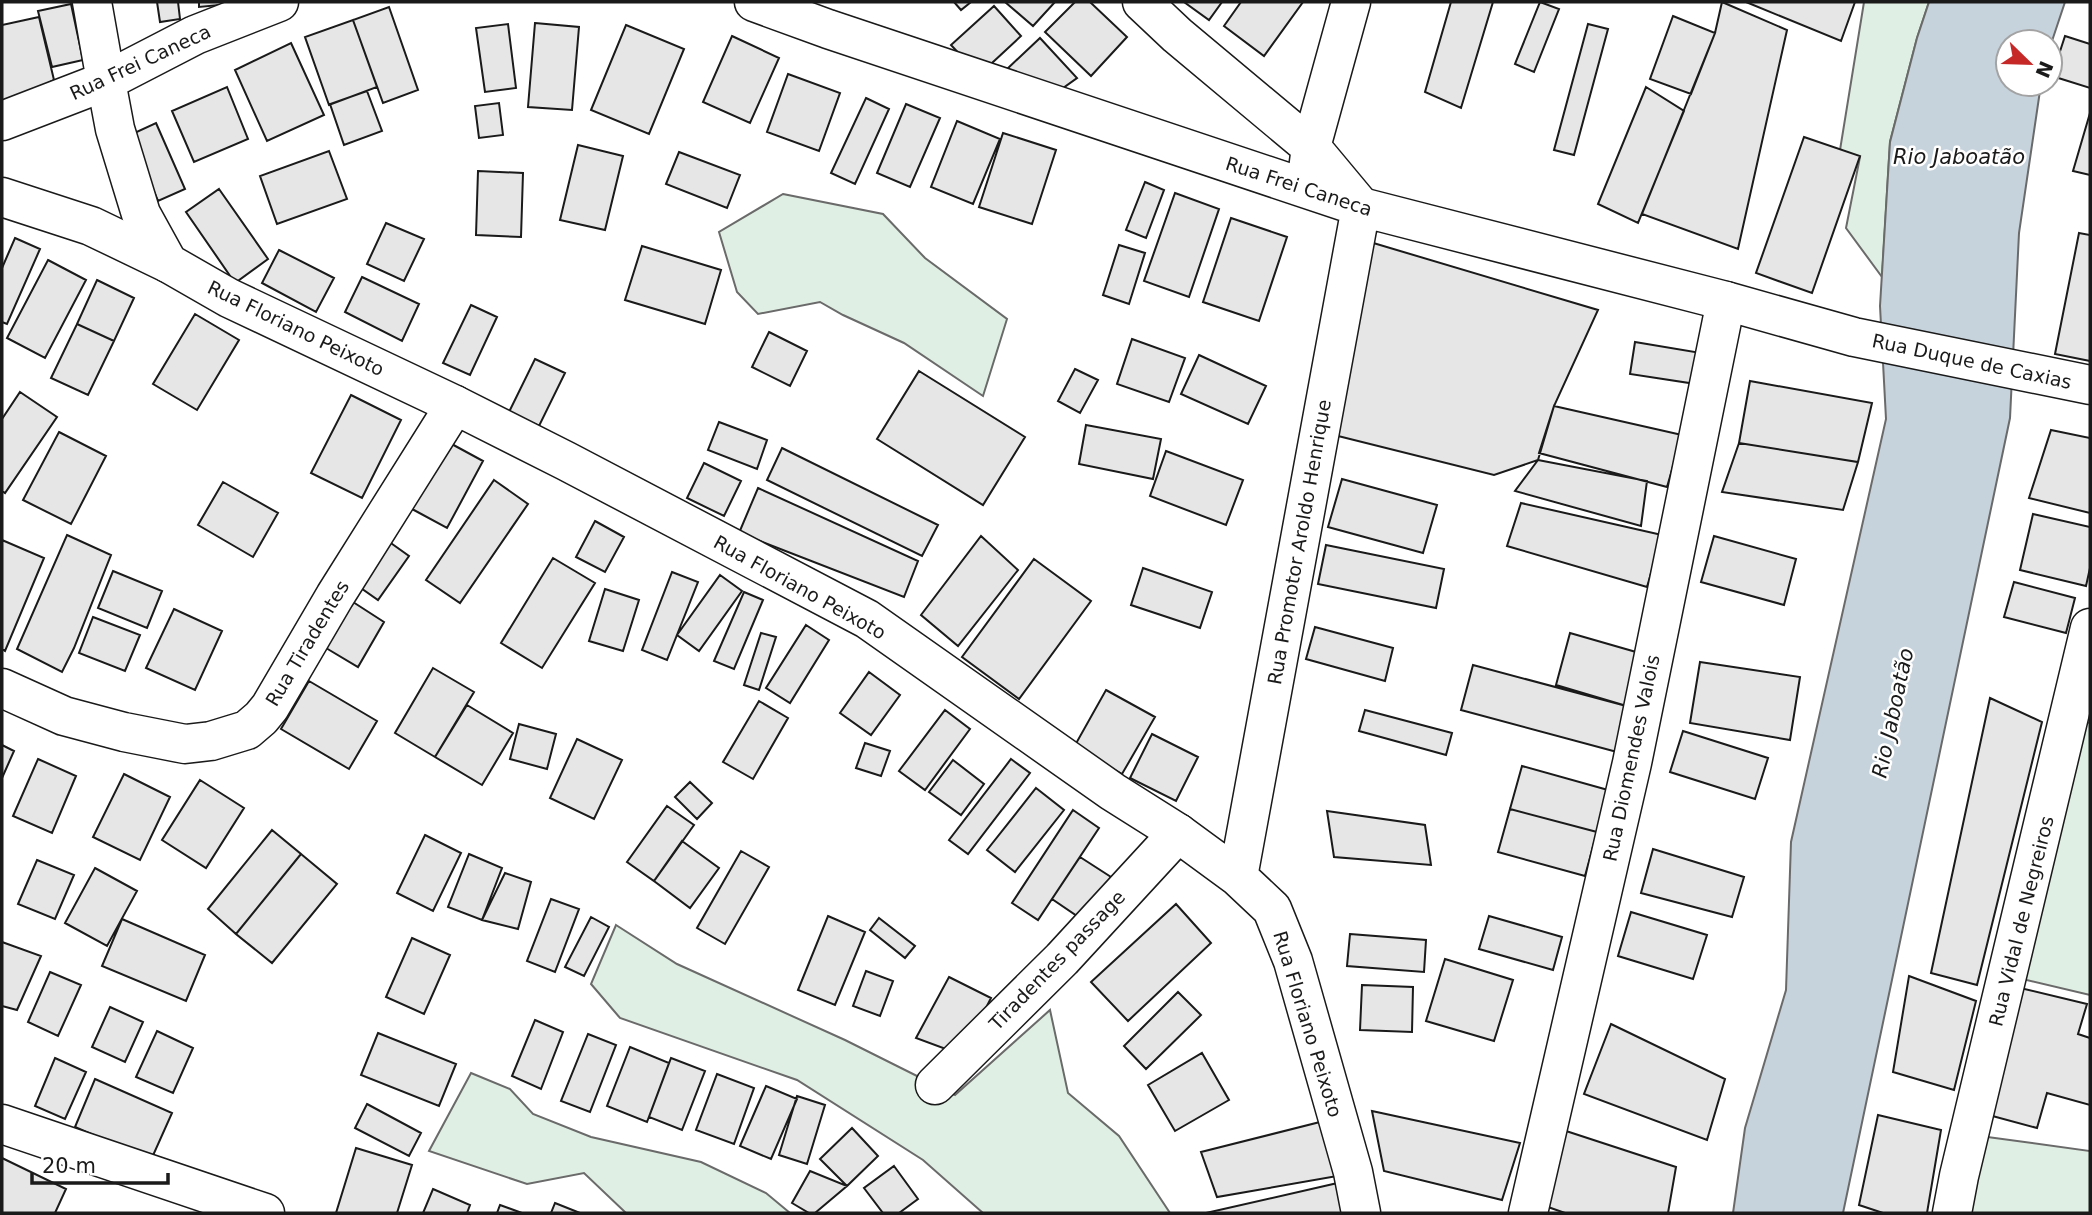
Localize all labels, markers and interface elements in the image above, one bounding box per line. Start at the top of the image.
street label: Rua Frei Caneca [66,20,214,104]
north arrow [1994,28,2064,98]
text: N [2031,58,2058,81]
water label: Rio Jaboatão [1893,145,2025,169]
street label: Rua Frei Caneca [1223,152,1375,220]
street label: Rua Floriano Peixoto [204,276,388,380]
street label: Rua Duque de Caxias [1870,329,2074,393]
street label: Rua Promotor Aroldo Henrique [1263,398,1335,686]
street label: Rua Floriano Peixoto [710,530,890,644]
street label: Rua Tiradentes [261,576,353,710]
water label: Rio Jaboatão [1868,646,1918,780]
street label: Rua Diomendes Valois [1598,653,1664,863]
street label: Rua Vidal de Negreiros [1984,814,2058,1028]
street label: Tiradentes passage [984,886,1129,1035]
street label: Rua Floriano Peixoto [1269,928,1347,1120]
scale bar [32,1142,168,1186]
text: 20 m [42,1154,96,1178]

